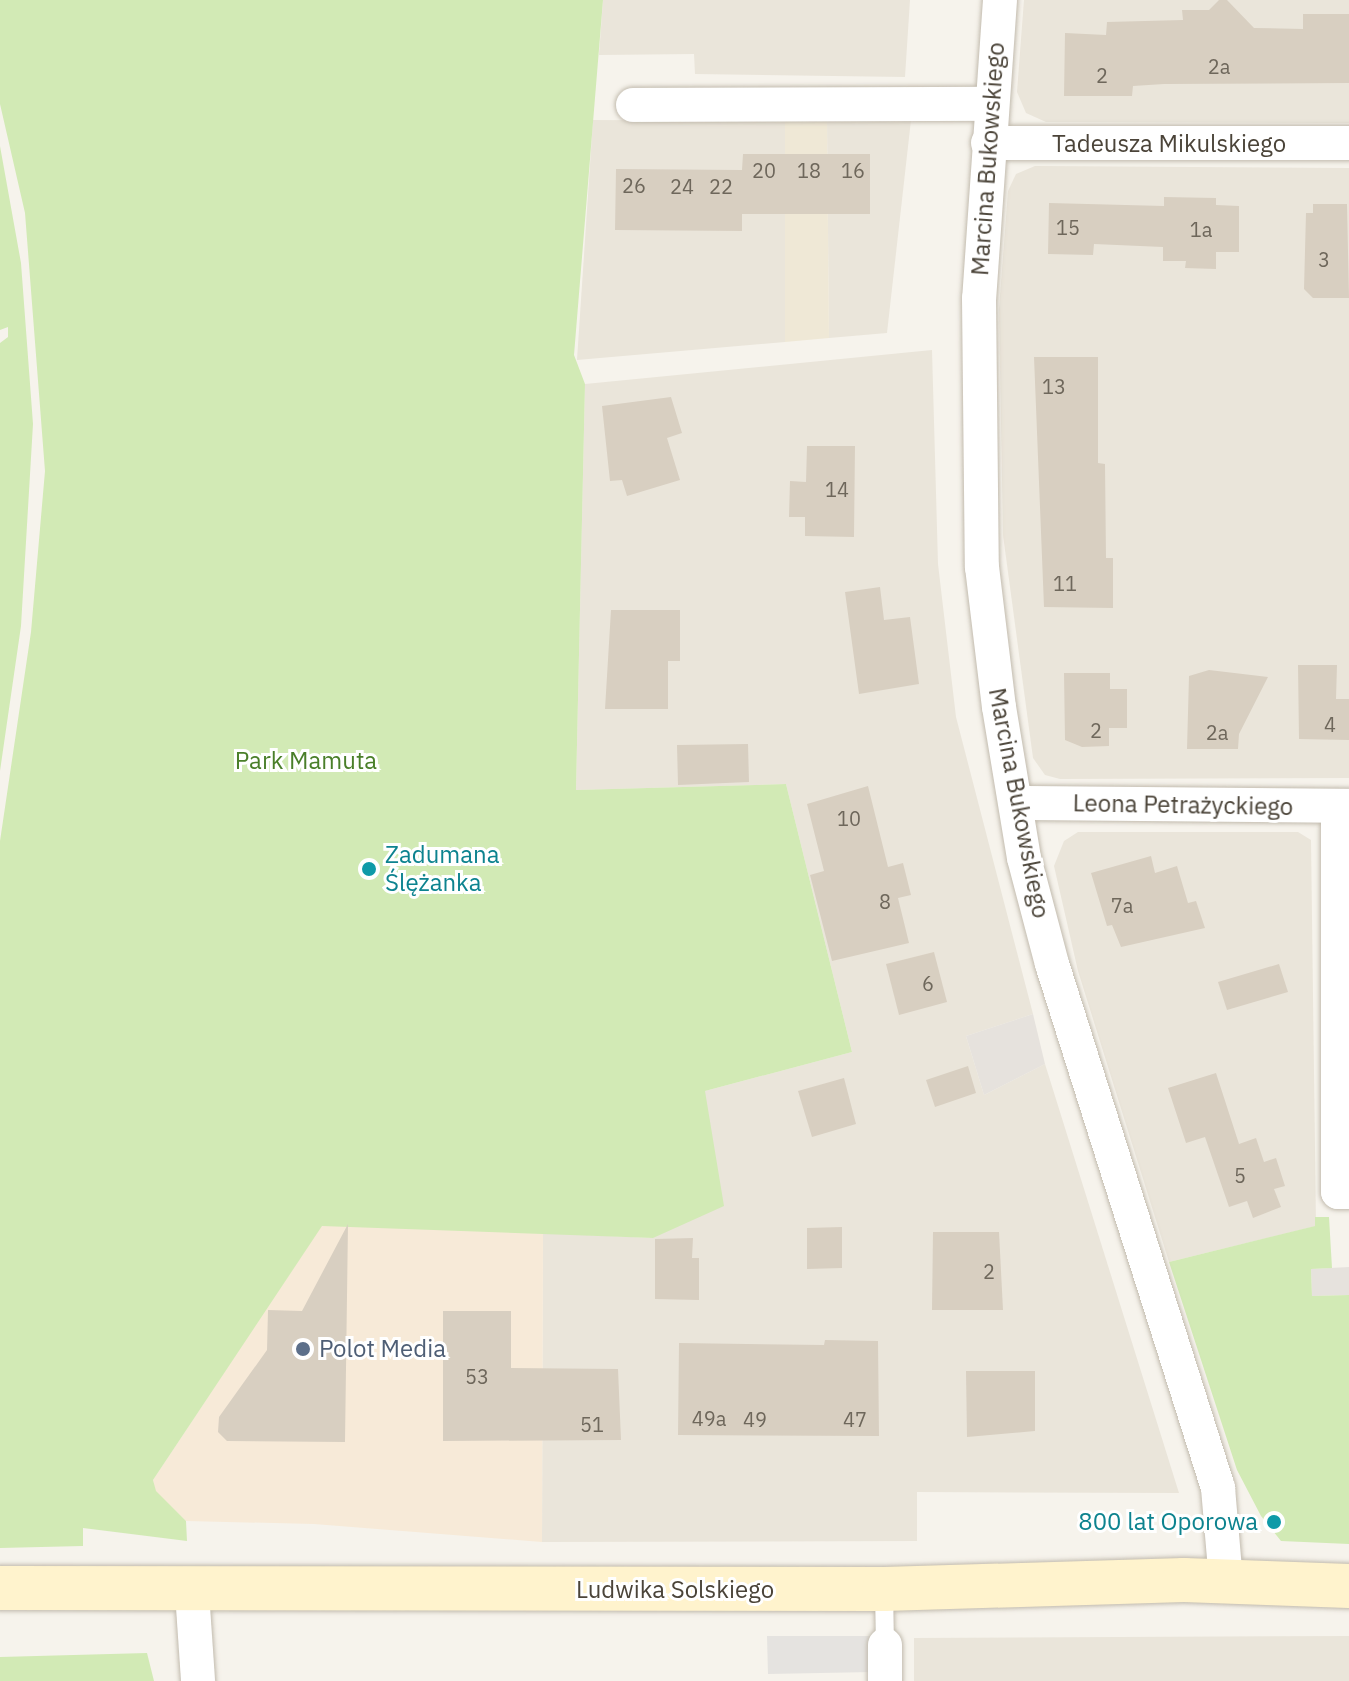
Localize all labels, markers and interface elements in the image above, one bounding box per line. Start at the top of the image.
street label: Marcina Bukowskiego [965,41,1011,277]
house number: 2a [1208,54,1230,78]
house number: 2 [1096,63,1108,87]
street label: Tadeusza Mikulskiego [1052,130,1286,158]
house number: 20 [752,158,776,182]
house number: 18 [797,158,821,182]
house number: 16 [841,158,865,182]
house number: 26 [622,173,646,197]
house number: 24 [670,174,694,198]
house number: 22 [709,174,733,198]
house number: 15 [1056,215,1080,239]
house number: 1a [1190,217,1212,241]
house number: 3 [1318,247,1330,271]
house number: 13 [1042,374,1066,398]
house number: 14 [825,477,849,501]
house number: 11 [1053,571,1077,595]
street label: Marcina Bukowskiego [983,685,1055,921]
house number: 4 [1324,712,1336,736]
house number: 2 [1090,718,1102,742]
house number: 2a [1206,720,1228,744]
park label: Park Mamuta [235,747,377,775]
street label: Leona Petrażyckiego [1072,789,1294,821]
house number: 10 [837,806,861,830]
place label: Zadumana Ślężanka [385,841,500,897]
marker: Zadumana Ślężanka [360,860,378,878]
house number: 8 [879,889,891,913]
house number: 7a [1111,893,1133,917]
house number: 6 [922,971,934,995]
house number: 5 [1234,1163,1246,1187]
house number: 2 [983,1259,995,1283]
place label: Polot Media [319,1335,446,1363]
marker: Polot Media [294,1340,312,1358]
house number: 53 [465,1364,489,1388]
house number: 49a [692,1406,726,1430]
house number: 49 [743,1407,767,1431]
house number: 47 [843,1407,867,1431]
house number: 51 [580,1412,604,1436]
place label: 800 lat Oporowa [1078,1508,1258,1536]
marker: 800 lat Oporowa [1265,1513,1283,1531]
street label: Ludwika Solskiego [576,1576,774,1604]

